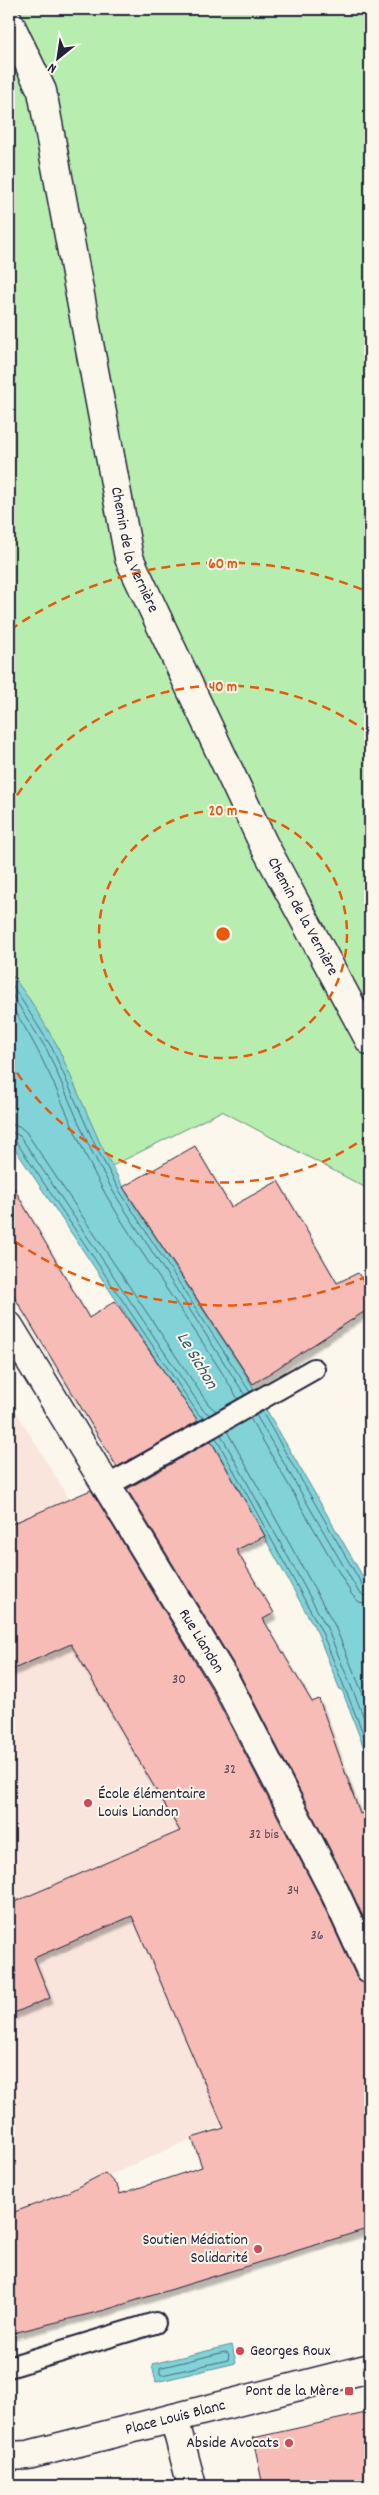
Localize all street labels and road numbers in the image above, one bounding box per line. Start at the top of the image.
street label: Chemin de la Vernière [104,485,165,616]
street label: Chemin de la Vernière [261,853,344,980]
street label: Rue Liandon [173,1604,230,1678]
street label: Place Louis Blanc [123,2394,228,2441]

